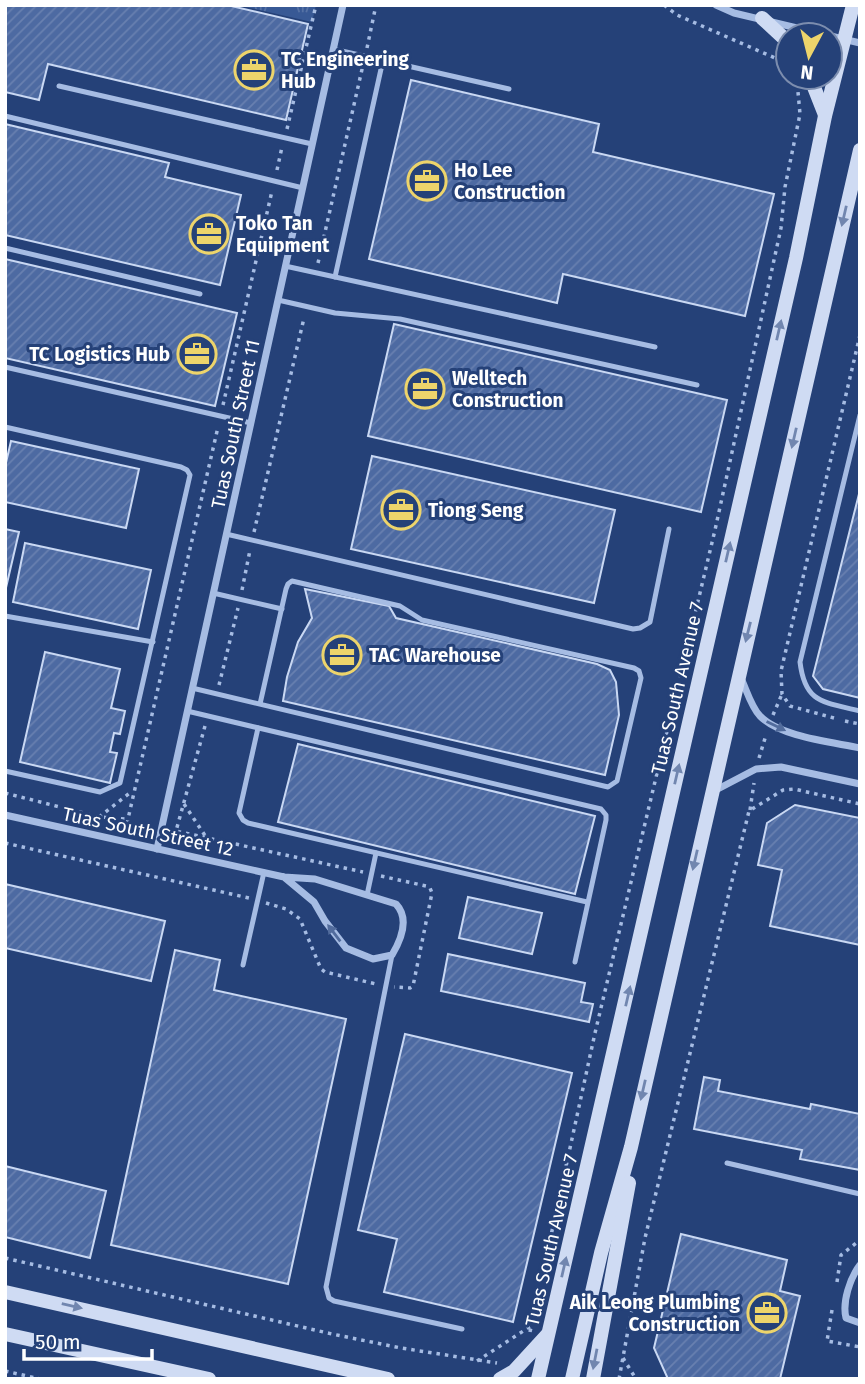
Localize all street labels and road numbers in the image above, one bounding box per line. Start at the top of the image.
street label: Tuas South Street 11 [206,337,265,511]
street label: Tuas South Avenue 7 [646,600,709,777]
street label: Tuas South Street 12 [60,802,235,861]
street label: Tuas South Avenue 7 [520,1152,583,1329]

